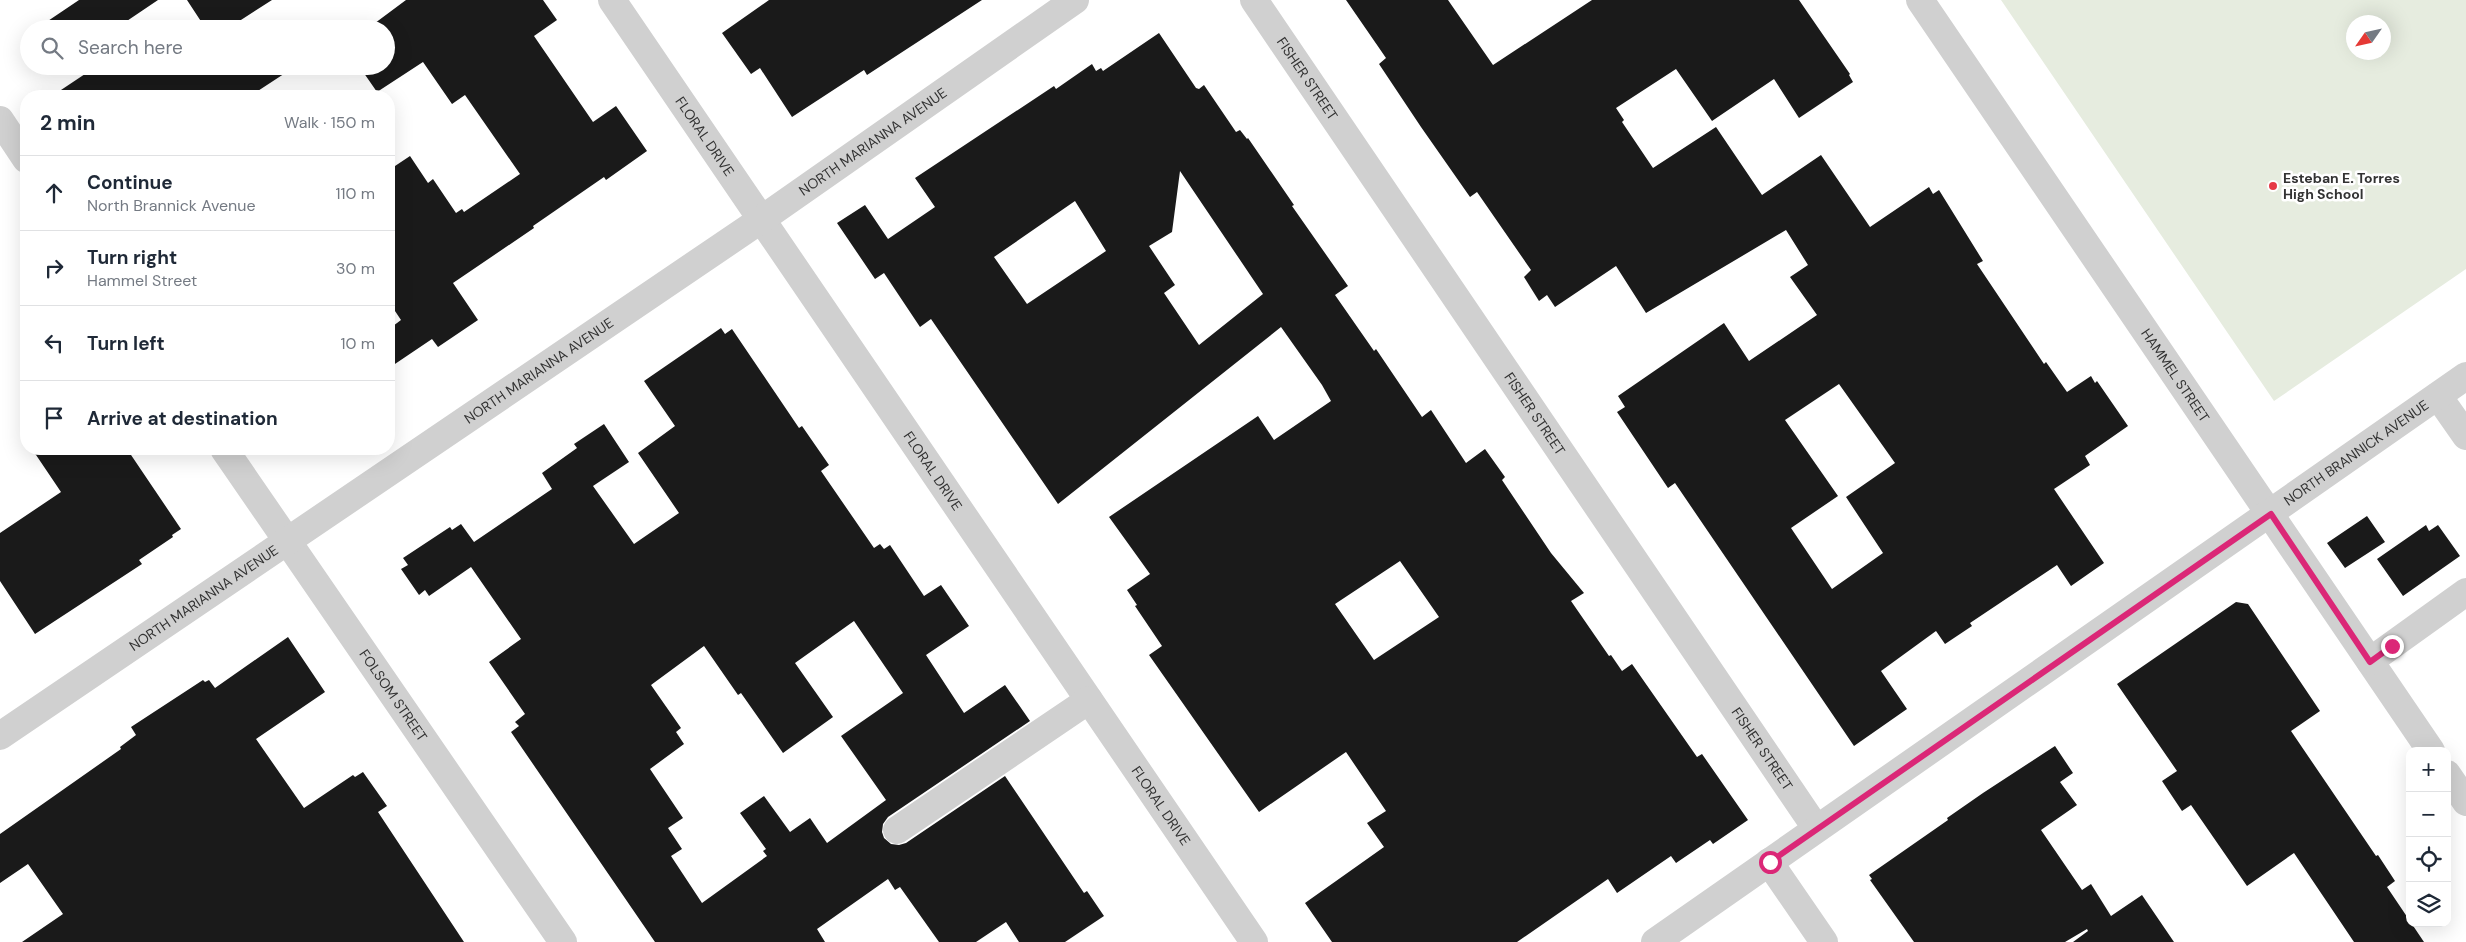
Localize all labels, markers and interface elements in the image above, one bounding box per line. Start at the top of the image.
north arrow [2346,15,2391,60]
search box [20,20,395,75]
icon: search [38,34,66,62]
street label: FISHER STREET [1273,34,1342,124]
text: Search here [78,35,183,60]
street label: NORTH MARIANNA AVENUE [795,84,950,199]
street label: FLORAL DRIVE [672,93,738,180]
text: 2 min [40,109,96,137]
text: Walk · 150 m [284,112,375,133]
place label: Esteban E. Torres High School [2283,169,2400,203]
text: Continue [87,170,173,195]
icon: ahead [40,179,68,207]
marker: Esteban E. Torres High School [2267,180,2279,192]
text: 110 m [336,183,375,204]
text: North Brannick Avenue [87,195,256,216]
text: Turn right [87,245,177,270]
icon: right [40,254,68,282]
text: 30 m [336,258,375,279]
text: Hammel Street [87,270,197,291]
street label: NORTH MARIANNA AVENUE [461,313,617,427]
street label: HAMMEL STREET [2137,325,2214,426]
icon: left [40,329,68,357]
text: Turn left [87,331,165,356]
text: 10 m [341,333,375,354]
street label: FISHER STREET [1500,369,1569,459]
street label: NORTH BRANNICK AVENUE [2280,396,2432,509]
icon: arrive [40,404,68,432]
text: Arrive at destination [87,406,278,431]
street label: FLORAL DRIVE [900,428,966,514]
street label: NORTH MARIANNA AVENUE [126,541,282,655]
route end [2381,635,2404,658]
street label: FOLSOM STREET [356,646,431,745]
street label: FISHER STREET [1728,704,1797,794]
map controls [2406,747,2451,927]
button: + [2406,747,2451,792]
street label: FLORAL DRIVE [1128,763,1195,849]
button: − [2406,792,2451,837]
button: locate [2406,837,2451,882]
route start [1759,851,1782,874]
button: layers [2406,882,2451,927]

